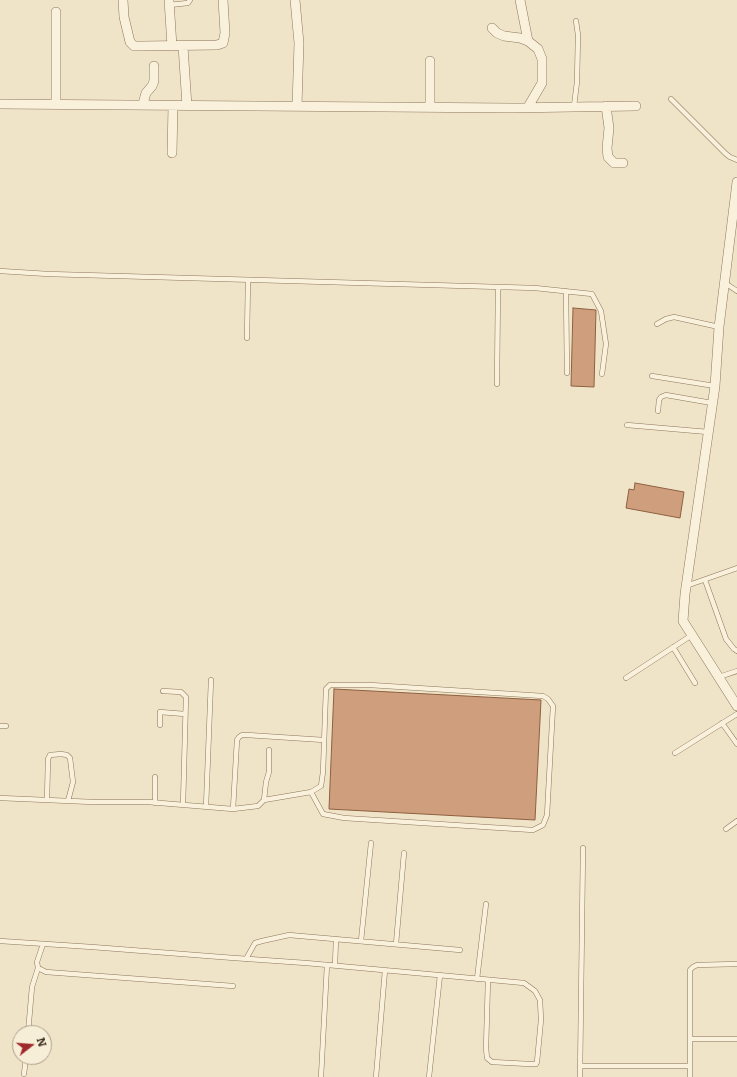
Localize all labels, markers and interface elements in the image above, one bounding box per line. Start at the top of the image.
north arrow [12,1025,52,1065]
text: N [34,1035,52,1049]

